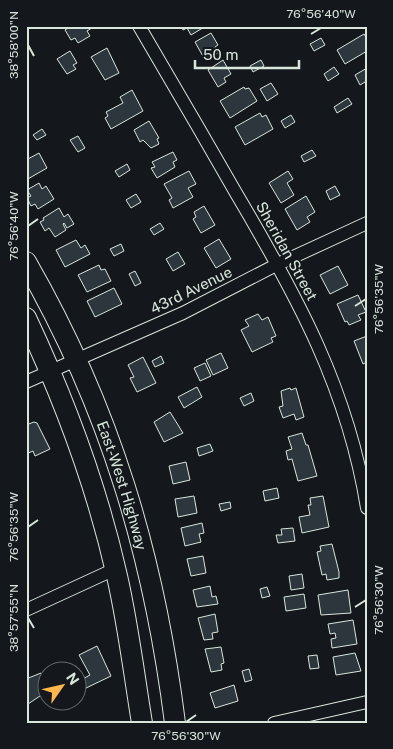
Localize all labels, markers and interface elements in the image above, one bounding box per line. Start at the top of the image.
text: 76°56'40"W [286,7,356,21]
text: 38°58'00"N [7,11,21,79]
scale bar [195,38,299,70]
text: 50 m [203,46,238,63]
text: 76°56'40"W [7,191,21,261]
street label: Sheridan Street [253,199,321,303]
street label: 43rd Avenue [147,263,235,317]
text: 76°56'35"W [372,263,386,334]
street label: East-West Highway [94,418,151,552]
text: 76°56'35"W [7,491,21,562]
text: 76°56'30"W [372,565,386,635]
text: 38°57'55"N [7,584,21,652]
north arrow [38,662,88,712]
text: N [63,670,82,688]
text: 76°56'30"W [151,729,221,743]

